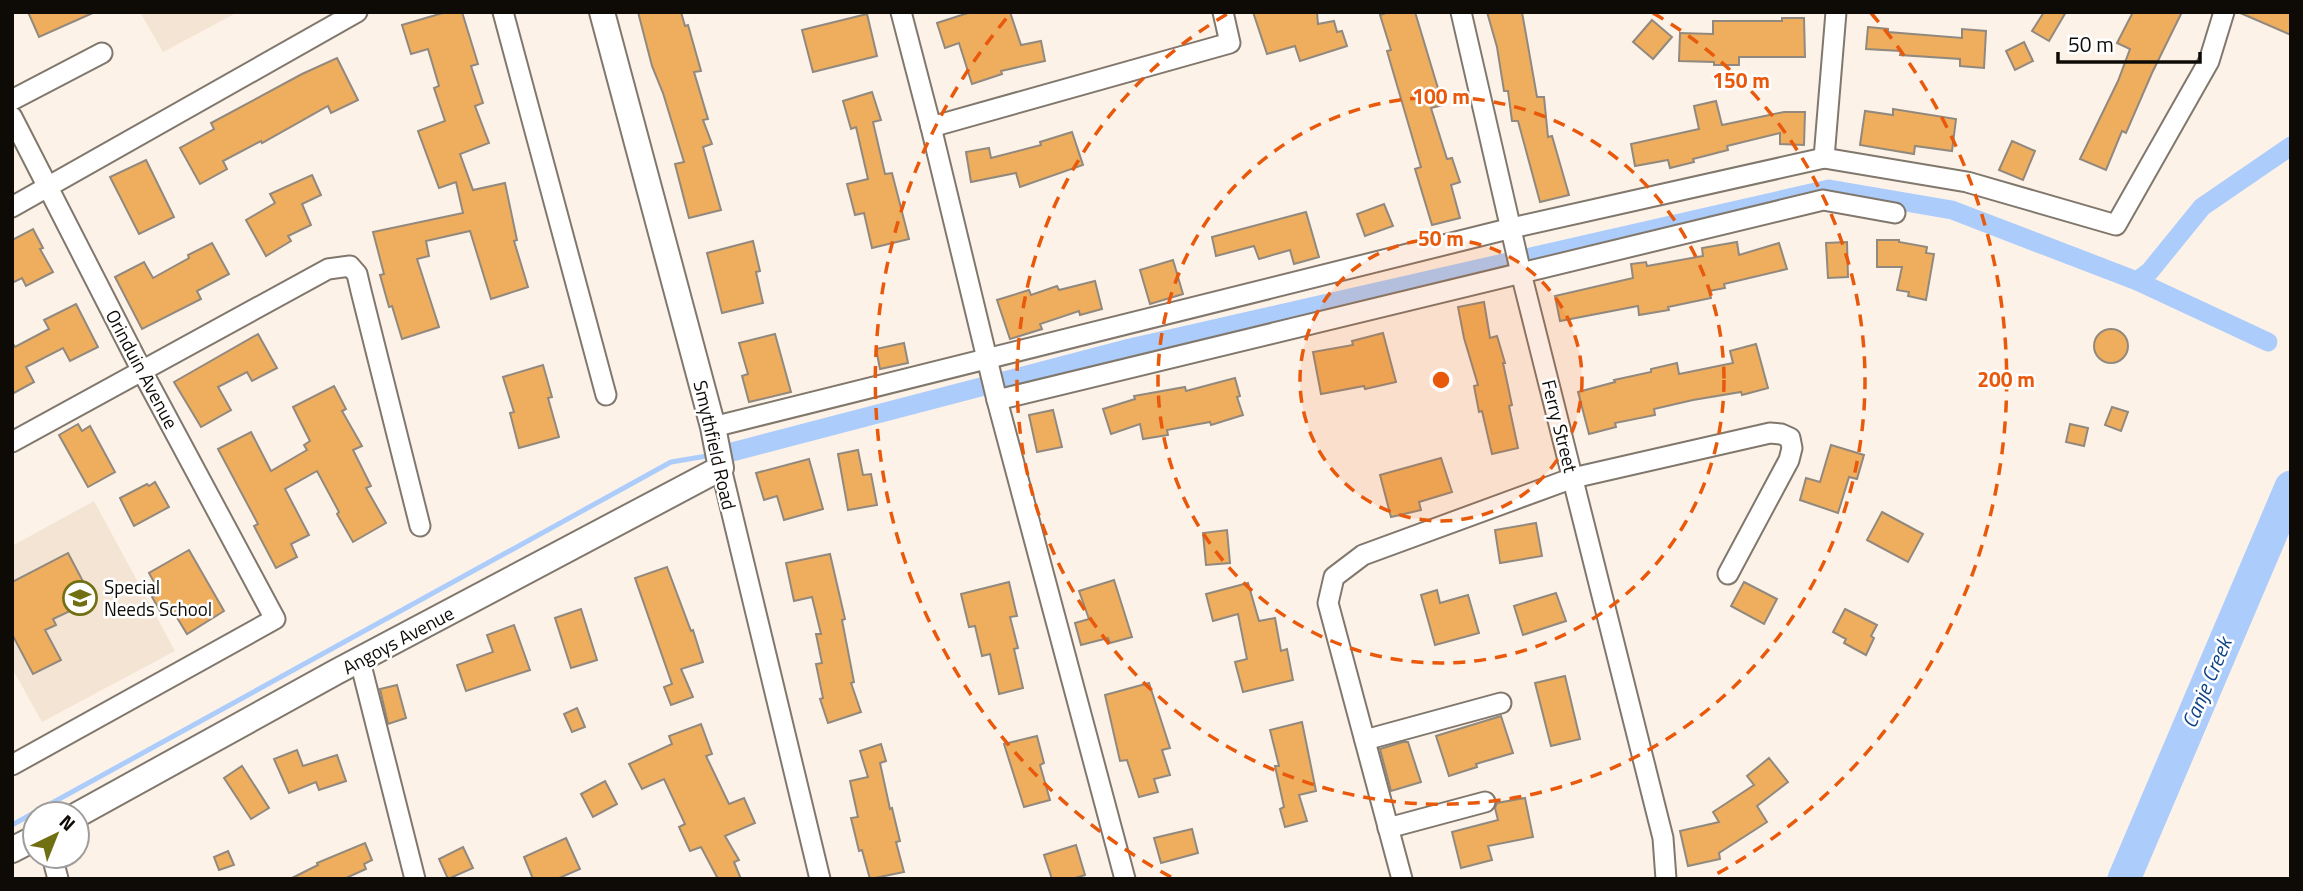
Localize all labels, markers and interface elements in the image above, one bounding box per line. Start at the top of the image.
scale bar [2058,21,2200,65]
text: 50 m [2068,28,2114,60]
text: 150 m [1712,64,1770,96]
text: 100 m [1412,80,1470,112]
text: 50 m [1418,222,1464,254]
street label: Orinduin Avenue [99,304,186,434]
text: 200 m [1977,363,2035,395]
centre of rings [1429,368,1453,392]
street label: Ferry Street [1535,376,1586,476]
street label: Smythfield Road [687,377,744,512]
place label: Special Needs School [104,572,212,623]
school or university icon: Special Needs School [61,579,99,617]
street label: Angoys Avenue [337,598,459,681]
water label: Canje Creek [2173,630,2241,733]
north arrow [21,800,91,870]
text: N [53,807,83,837]

